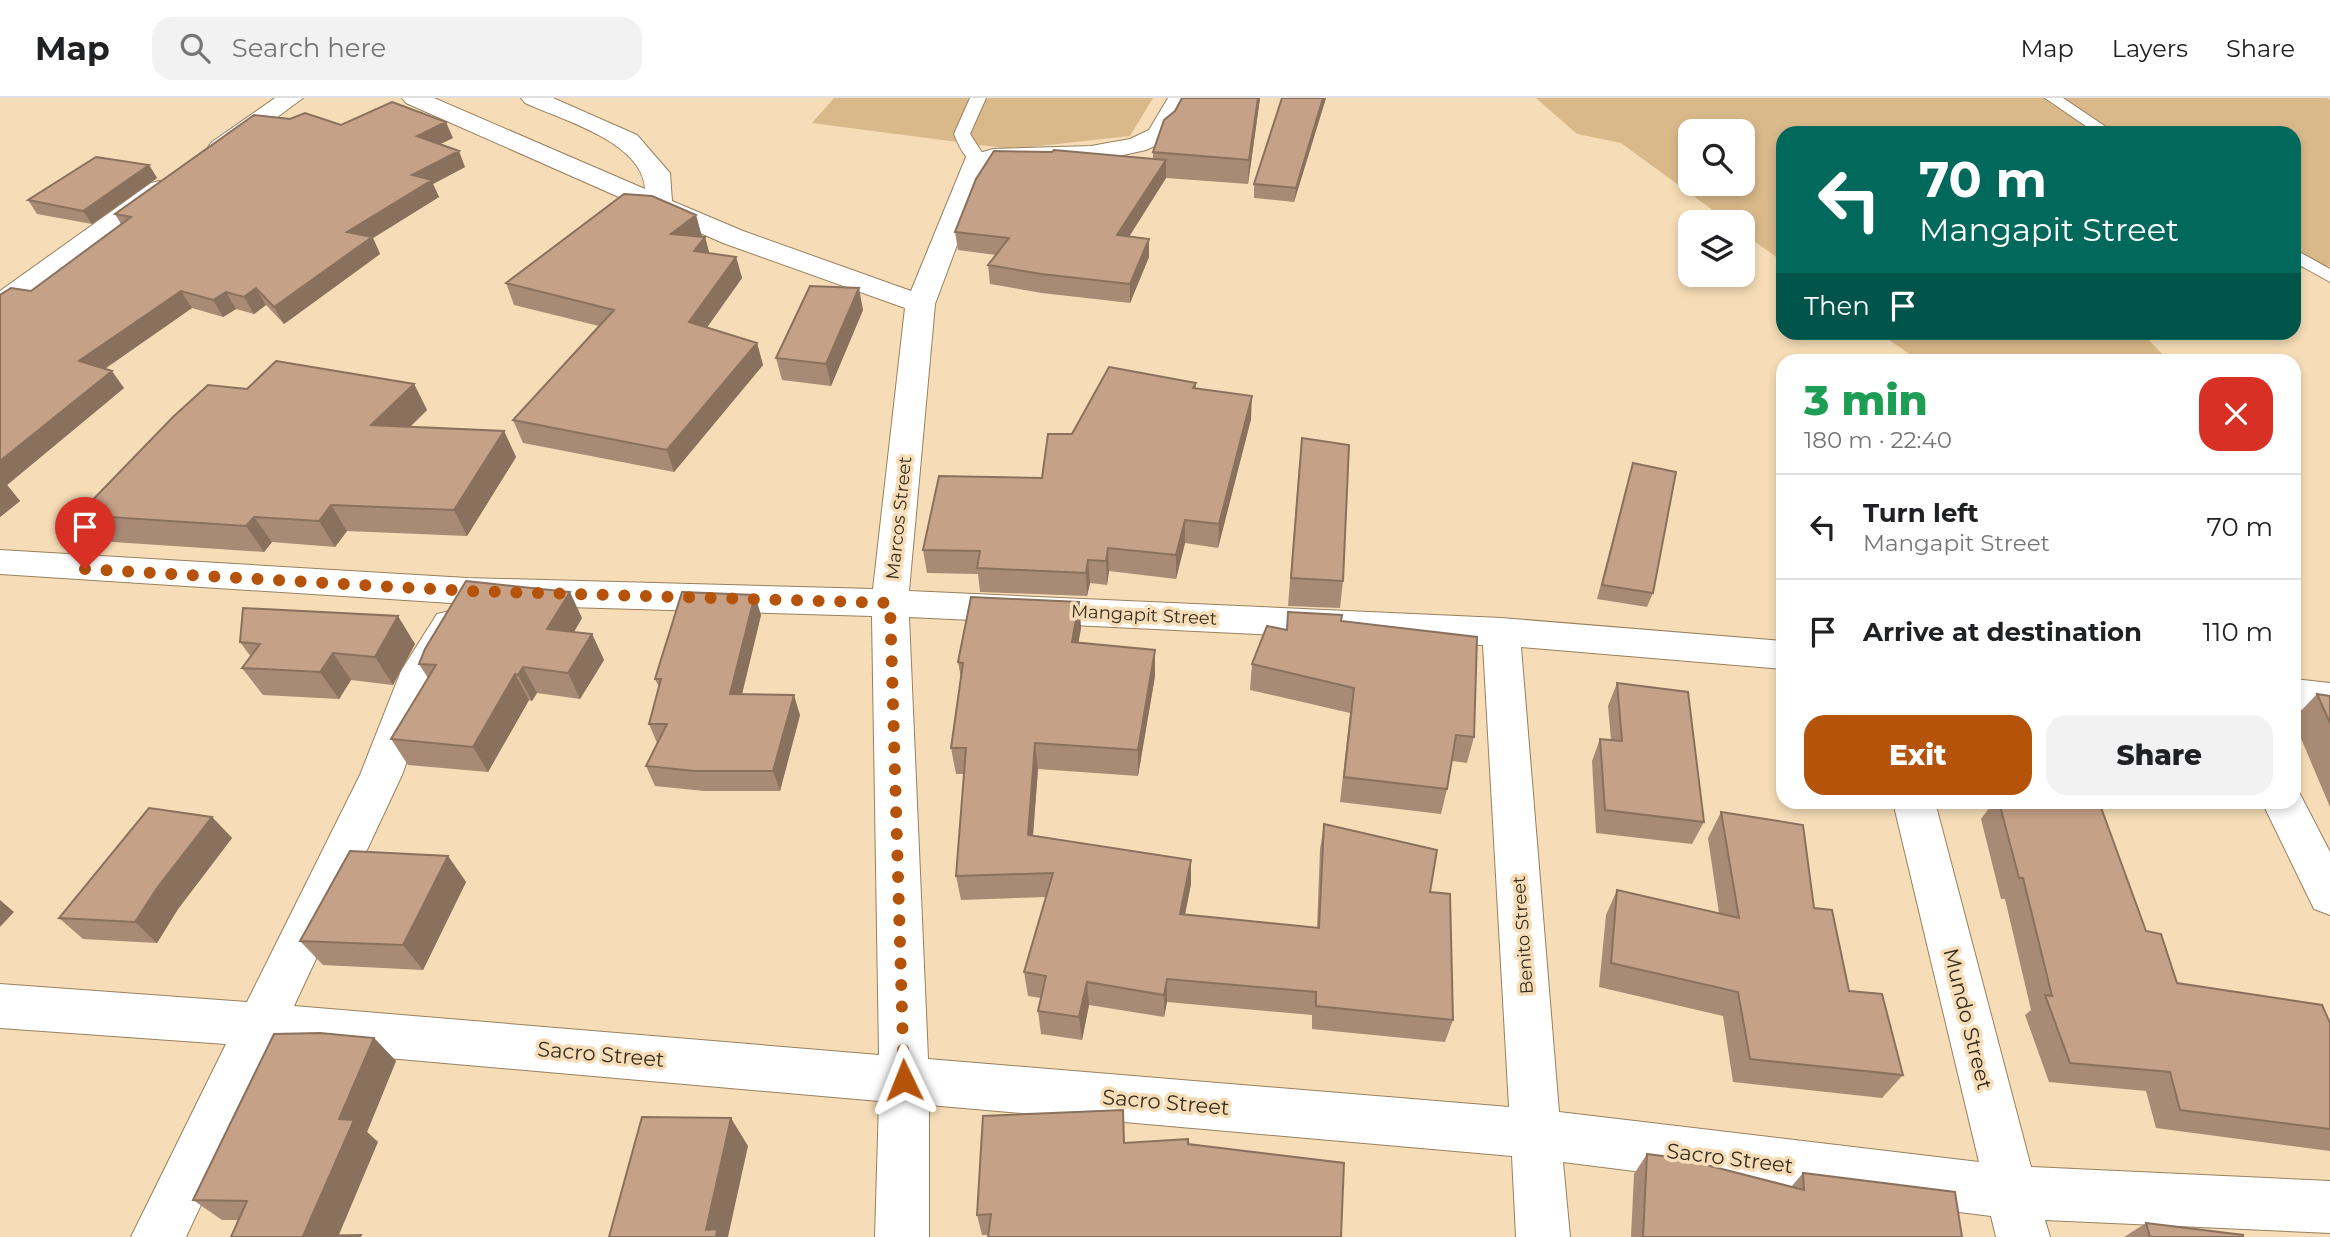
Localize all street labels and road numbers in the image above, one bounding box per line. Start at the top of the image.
street label: Marcos Street [882,455,916,581]
street label: Mangapit Street [1070,600,1218,630]
street label: Benito Street [1508,875,1538,995]
street label: Mundo Street [1938,946,1998,1092]
street label: Sacro Street [536,1036,666,1072]
street label: Sacro Street [1101,1084,1231,1120]
street label: Sacro Street [1665,1138,1795,1178]

